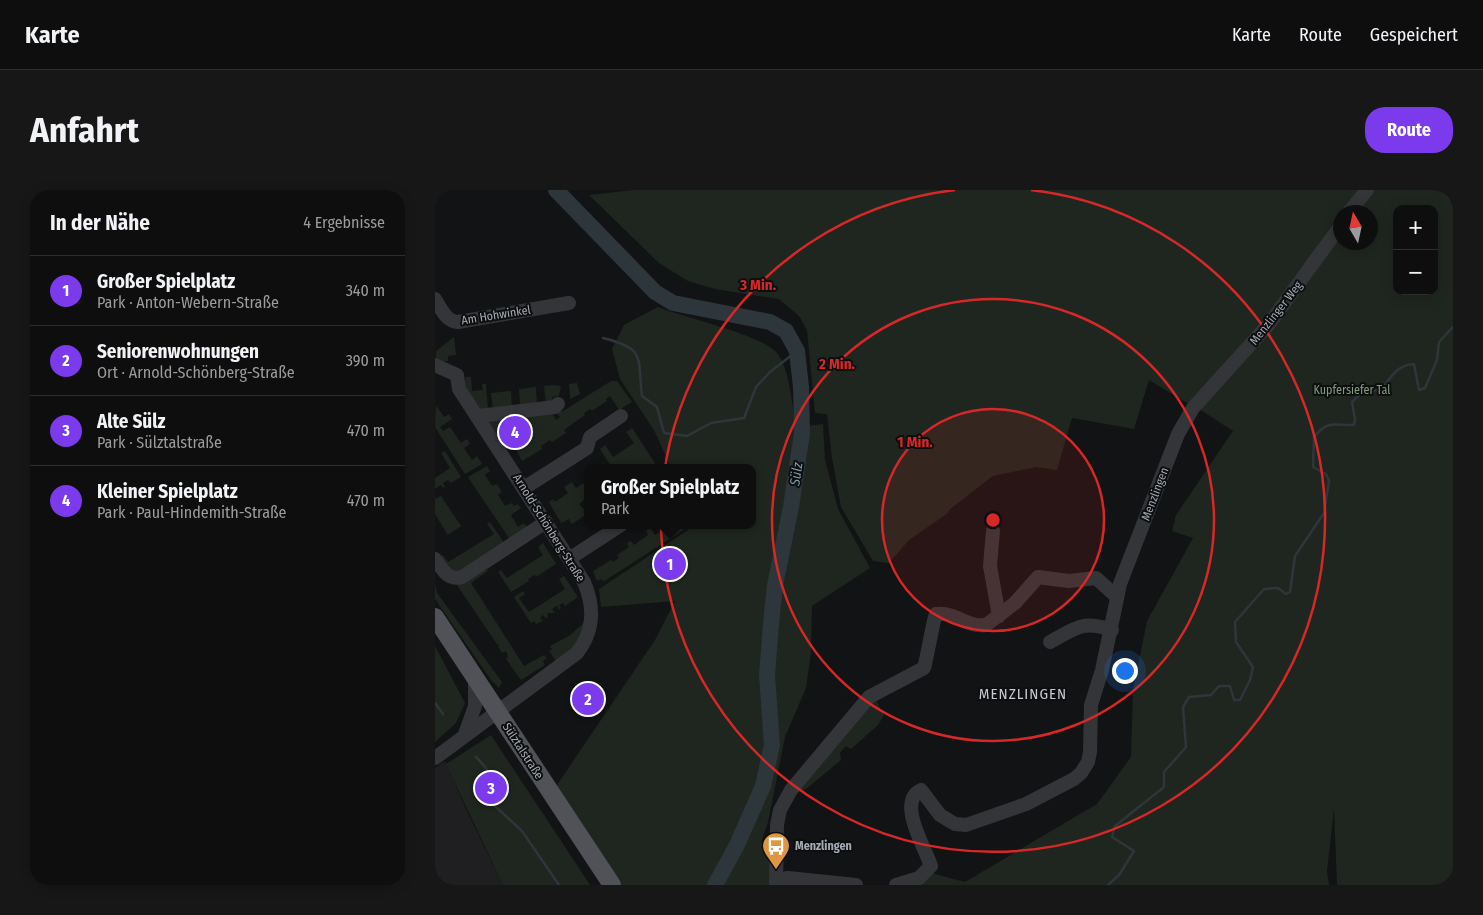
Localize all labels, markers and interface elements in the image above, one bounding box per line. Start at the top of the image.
text: Karte [25,21,80,49]
text: Karte [1232,24,1271,46]
text: Route [1299,24,1342,46]
text: Gespeichert [1370,24,1458,46]
button: Route [1365,107,1453,153]
text: Anfahrt [30,109,139,151]
north arrow [1333,205,1378,250]
map controls [1393,205,1438,295]
button: + [1393,205,1438,250]
text: In der Nähe [50,210,150,236]
text: 4 Ergebnisse [303,213,385,232]
button: − [1393,250,1438,295]
text: Großer Spielplatz [97,270,235,293]
text: 3 Min. [739,276,777,294]
street label: Menzlinger Weg [1247,278,1305,348]
text: 1 [63,281,69,300]
text: 340 m [346,281,385,300]
text: Park · Anton-Webern-Straße [97,293,279,312]
street label: Am Hohwinkel [460,303,532,327]
text: Seniorenwohnungen [97,340,259,363]
text: 2 [62,351,70,370]
text: 390 m [346,351,385,370]
text: 2 Min. [818,355,856,373]
text: Ort · Arnold-Schönberg-Straße [97,363,295,382]
park label: Kupfersiefer Tal [1314,383,1390,397]
text: Alte Sülz [97,410,165,433]
pin: 4 [499,413,531,451]
text: 3 [62,421,70,440]
text: 470 m [347,421,385,440]
text: Park · Sülztalstraße [97,433,222,452]
text: 1 Min. [897,433,933,451]
water label: Sülz [786,461,807,488]
popup [584,464,756,529]
street label: Menzlingen [1138,465,1172,523]
street label: Arnold-Schönberg-Straße [510,472,588,585]
text: Großer Spielplatz [601,476,739,499]
text: Kleiner Spielplatz [97,480,238,503]
text: 4 [62,491,70,510]
text: 470 m [347,491,385,510]
text: Park [601,499,629,518]
text: Park · Paul-Hindemith-Straße [97,503,287,522]
centre of rings [984,511,1002,529]
pin: 1 [654,545,686,583]
your location [1112,658,1138,684]
pin: 2 [572,680,604,718]
district label: MENZLINGEN [979,685,1067,703]
street label: Sülztalstraße [500,720,546,782]
pin: 3 [475,769,507,807]
bus stop icon: Menzlingen [761,831,791,870]
place label: Menzlingen [795,839,852,853]

